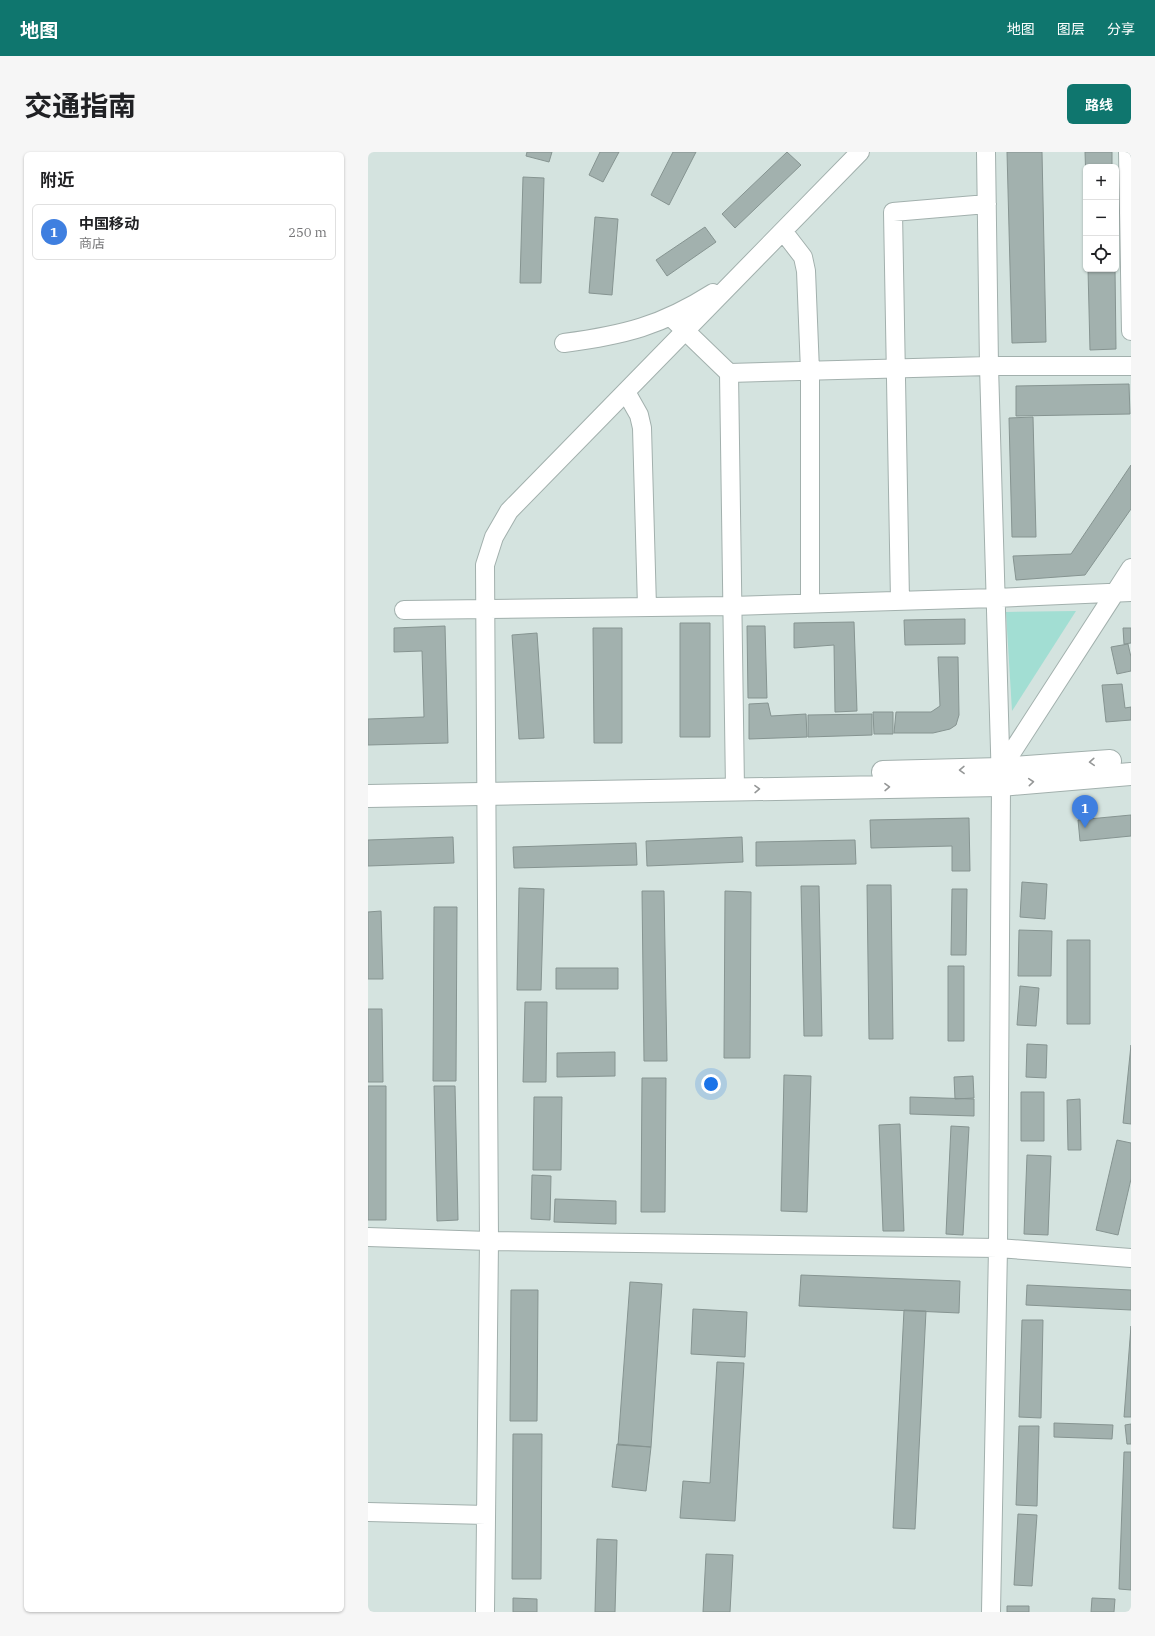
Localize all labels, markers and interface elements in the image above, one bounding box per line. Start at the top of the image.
text: 地图 [20,18,58,42]
text: 地图 [1007,20,1035,38]
text: 图层 [1057,20,1085,38]
text: 分享 [1107,20,1135,38]
button: 路线 [1067,84,1131,124]
text: 交通指南 [24,87,136,124]
map controls [1083,164,1119,272]
button: + [1083,164,1119,200]
text: 附近 [40,169,74,191]
button: − [1083,200,1119,236]
text: 中国移动 [79,214,139,233]
text: 1 [50,224,58,241]
text: 250 m [288,224,327,241]
text: 商店 [79,235,105,252]
button: locate [1083,236,1119,272]
one-way arrow [1089,758,1095,767]
one-way arrow [959,766,965,774]
one-way arrow [1028,778,1034,787]
one-way arrow [884,783,890,791]
one-way arrow [754,785,760,793]
pin: 1 [1072,795,1098,828]
your location [701,1074,721,1094]

